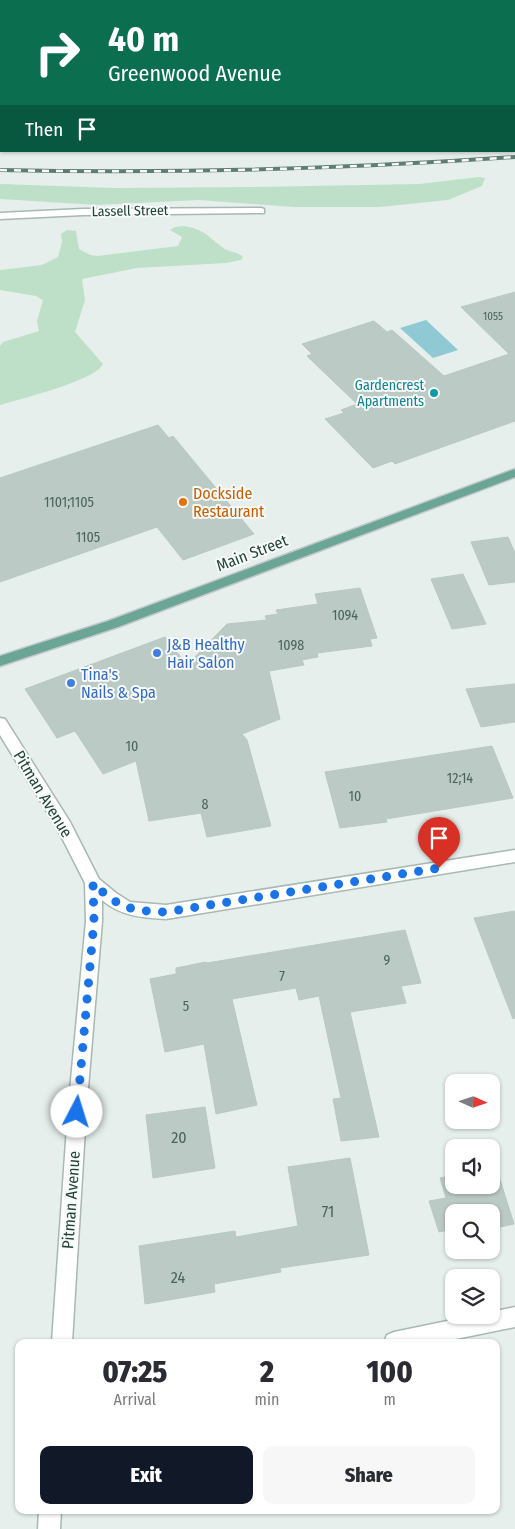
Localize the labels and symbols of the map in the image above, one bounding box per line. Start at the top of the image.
street label: Lassell Street [91,202,169,220]
house number: 1055 [483,310,503,323]
place label: Gardencrest Apartments [355,377,424,410]
marker: Gardencrest Apartments [428,387,440,399]
place label: Dockside Restaurant [193,484,265,521]
house number: 1101;1105 [44,494,94,511]
marker: Dockside Restaurant [177,496,189,508]
house number: 1105 [76,529,100,546]
street label: Main Street [214,530,291,575]
house number: 1094 [332,607,358,624]
place label: J&B Healthy Hair Salon [167,635,245,672]
house number: 1098 [278,637,304,654]
marker: J&B Healthy Hair Salon [151,647,163,659]
place label: Tina's Nails & Spa [81,665,156,702]
marker: Tina's Nails & Spa [65,677,77,689]
house number: 10 [126,738,138,755]
street label: Pitman Avenue [10,747,76,841]
house number: 12;14 [447,770,473,787]
house number: 10 [349,788,361,805]
house number: 8 [202,796,209,813]
pin [418,817,460,868]
house number: 9 [384,952,391,969]
house number: 7 [279,968,285,985]
house number: 5 [183,998,189,1015]
north arrow [445,1074,500,1129]
position arrow [50,1085,102,1137]
house number: 20 [171,1128,187,1147]
street label: Pitman Avenue [58,1150,84,1250]
house number: 71 [322,1202,334,1221]
house number: 24 [171,1268,185,1287]

